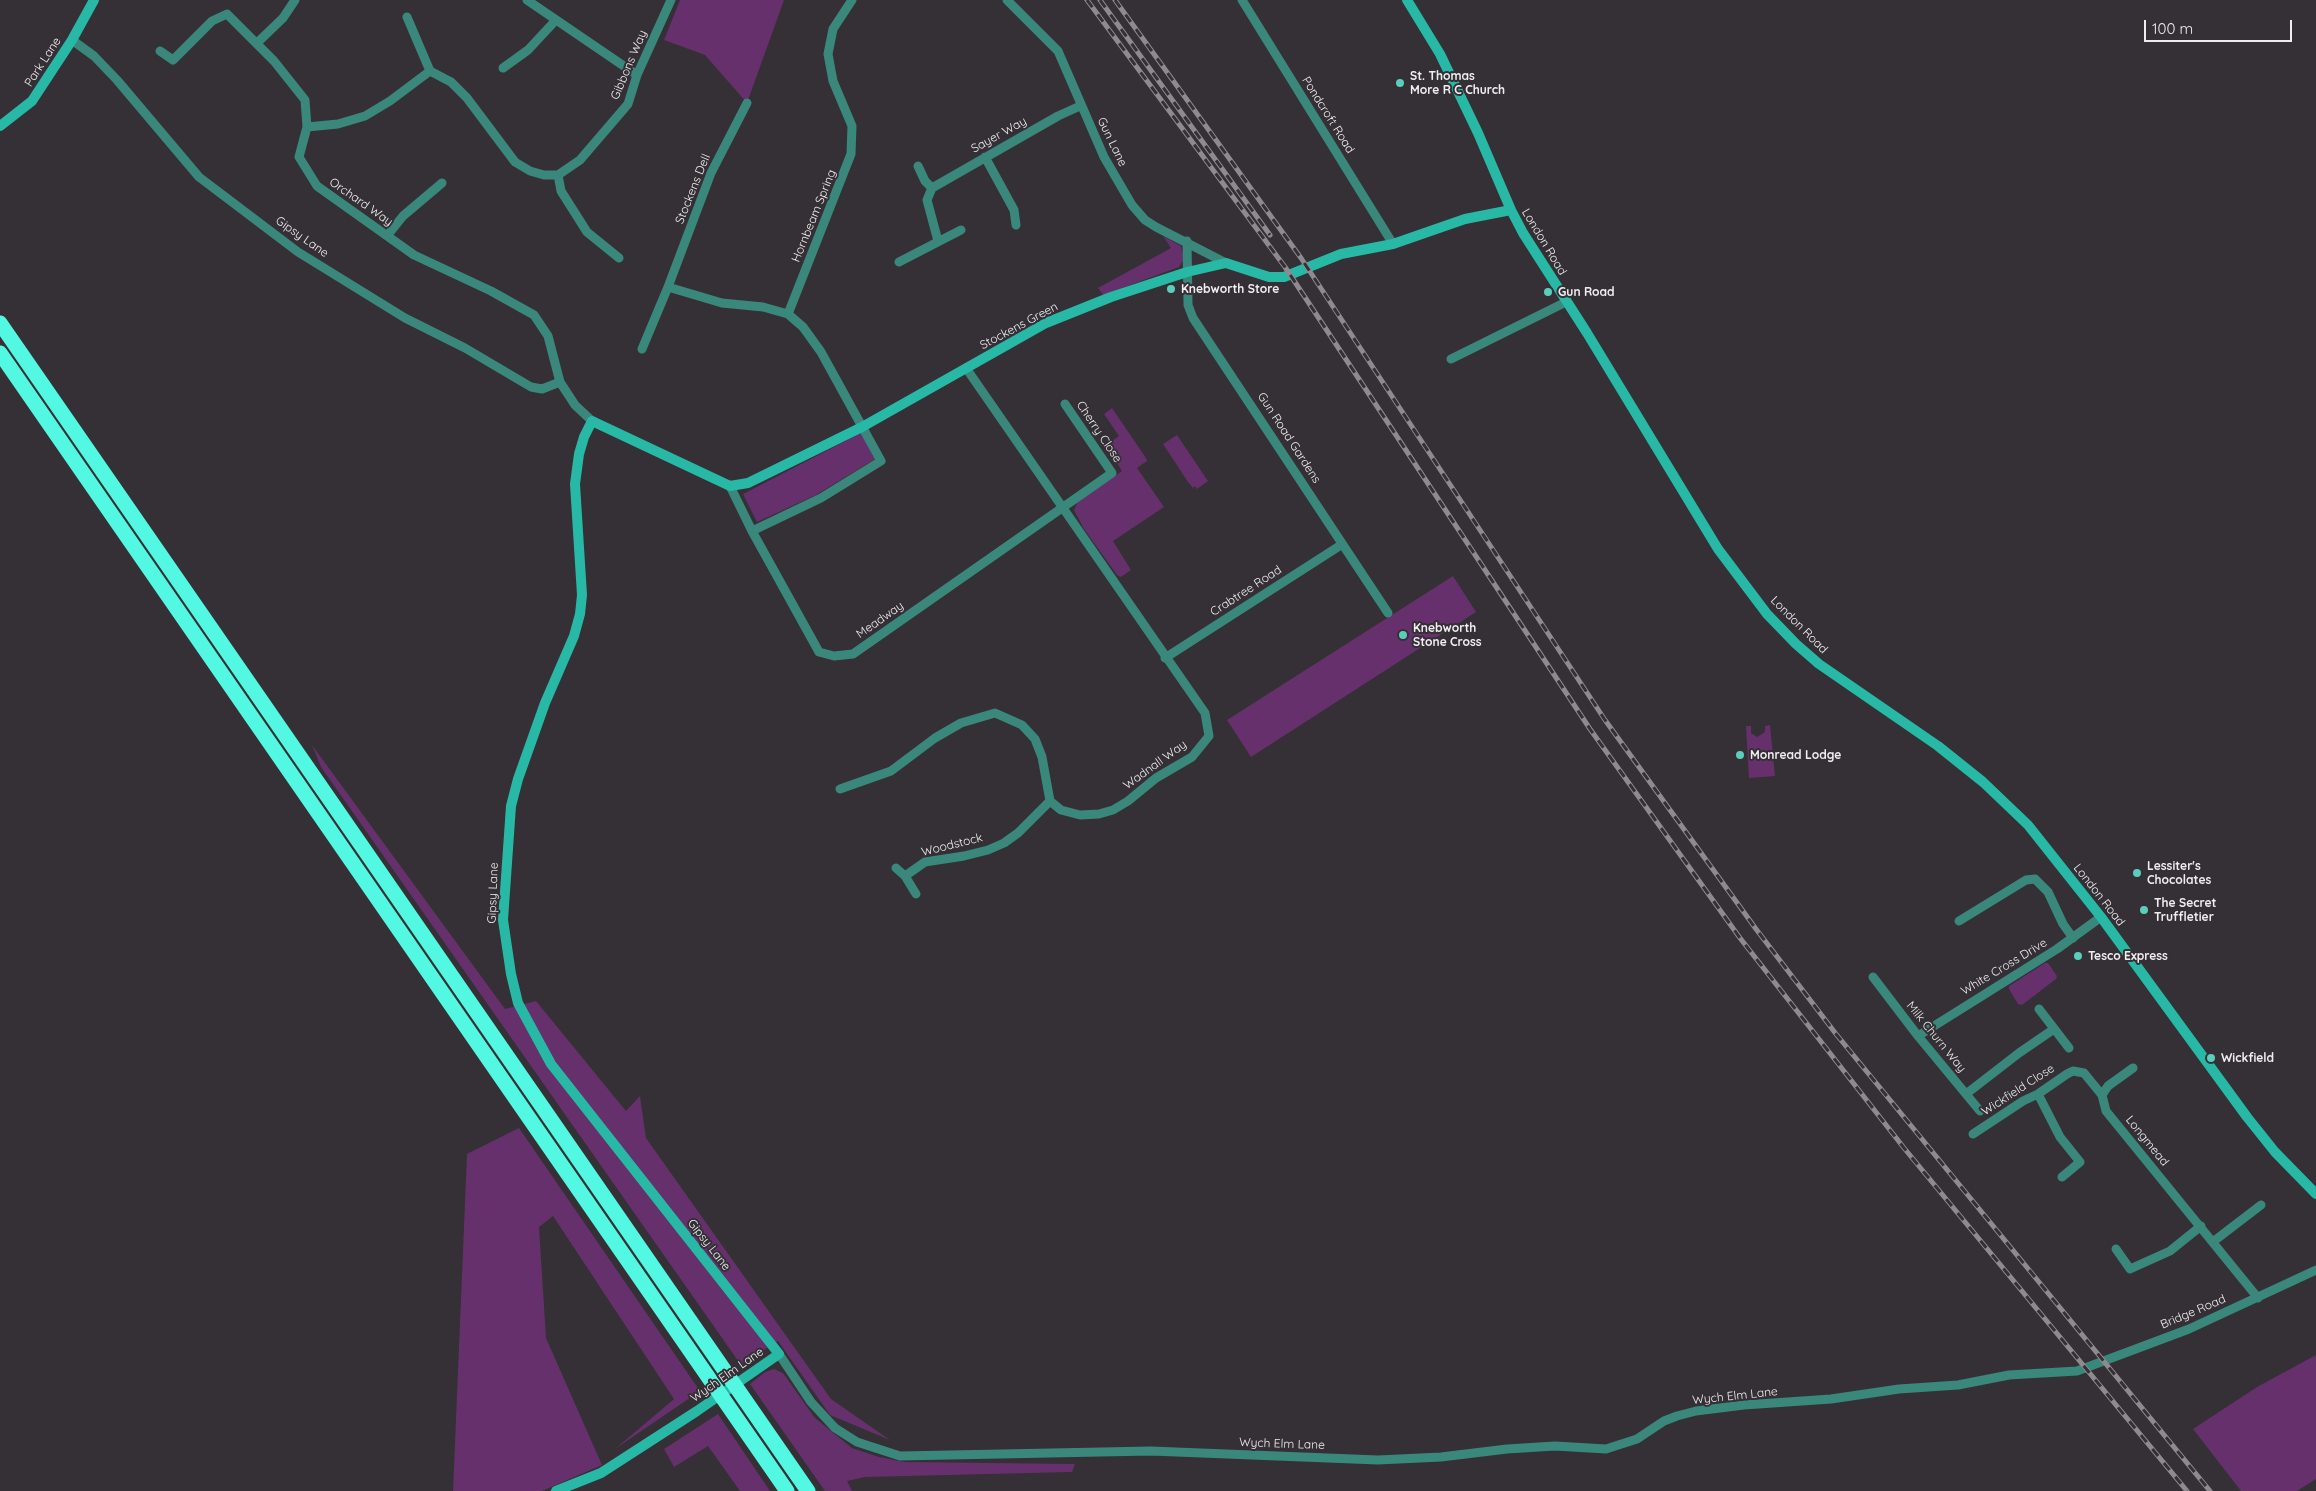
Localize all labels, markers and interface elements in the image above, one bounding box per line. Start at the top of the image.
scale bar [2146,10,2294,42]
text: 100 m [2152,19,2193,38]
street label: Gibbons Way [608,28,650,102]
street label: Park Lane [22,35,64,89]
place label: St. Thomas More R C Church [1410,69,1505,97]
street label: Pondcroft Road [1299,74,1357,156]
marker: St. Thomas More R C Church [1394,77,1406,89]
street label: Sayer Way [969,114,1029,156]
street label: Gun Lane [1094,115,1130,169]
street label: Stockens Dell [672,152,714,226]
street label: Hornbeam Spring [789,168,839,264]
street label: Orchard Way [326,175,396,229]
street label: London Road [1518,206,1570,278]
street label: Gipsy Lane [273,214,331,260]
place label: Knebworth Store [1181,282,1279,296]
marker: Knebworth Store [1165,283,1177,295]
place label: Gun Road [1558,285,1615,299]
marker: Gun Road [1542,286,1554,298]
street label: Stockens Green [978,299,1060,353]
street label: Gun Road Gardens [1254,390,1324,486]
street label: Cherry Close [1073,399,1125,465]
street label: Crabtree Road [1208,563,1284,619]
street label: London Road [1767,593,1831,657]
street label: Meadway [854,598,906,642]
place label: Knebworth Stone Cross [1413,621,1482,649]
marker: Knebworth Stone Cross [1397,629,1409,641]
street label: Wadnall Way [1121,737,1189,793]
place label: Monread Lodge [1750,748,1841,762]
marker: Monread Lodge [1734,749,1746,761]
street label: Woodstock [920,830,984,860]
place label: Lessiter's Chocolates [2147,859,2211,887]
street label: London Road [2070,861,2128,929]
street label: Gipsy Lane [485,862,501,924]
marker: Lessiter's Chocolates [2131,867,2143,879]
place label: The Secret Truffletier [2154,896,2216,924]
marker: The Secret Truffletier [2138,904,2150,916]
street label: White Cross Drive [1958,936,2050,998]
place label: Tesco Express [2088,949,2168,963]
marker: Tesco Express [2072,950,2084,962]
street label: Milk Churn Way [1903,999,1969,1075]
place label: Wickfield [2221,1051,2274,1065]
marker: Wickfield [2205,1052,2217,1064]
street label: Wickfield Close [1979,1061,2057,1119]
street label: Longmead [2122,1113,2172,1169]
street label: Gipsy Lane [684,1216,734,1274]
street label: Bridge Road [2158,1292,2228,1332]
street label: Wych Elm Lane [688,1344,766,1406]
street label: Wych Elm Lane [1692,1384,1778,1408]
street label: Wych Elm Lane [1239,1435,1325,1453]

